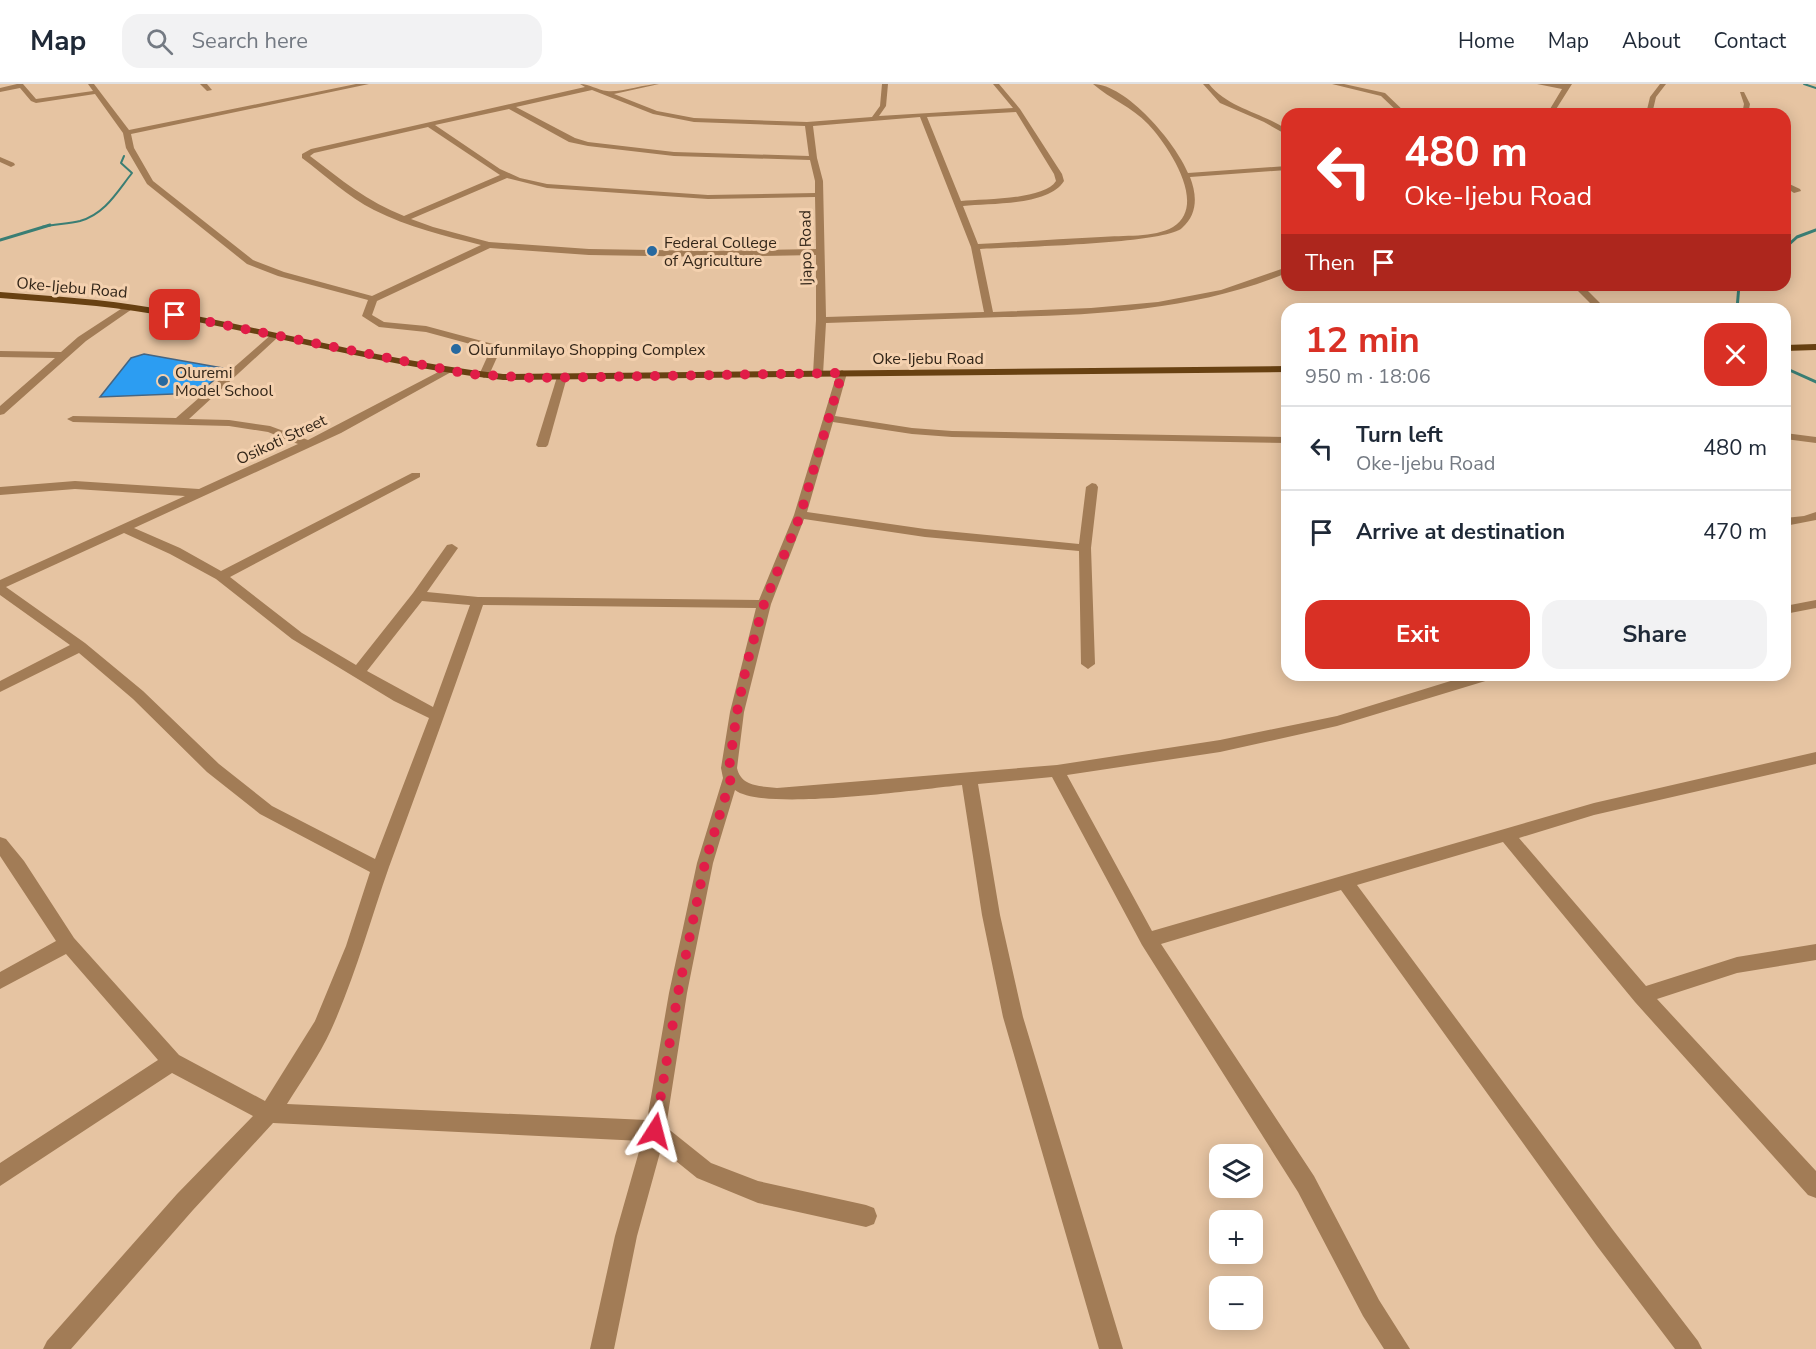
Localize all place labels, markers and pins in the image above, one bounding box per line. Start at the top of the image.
place label: Federal College of Agriculture [664,232,777,272]
marker: Federal College of Agriculture [645,244,659,258]
pin [149,289,200,340]
place label: Olufunmilayo Shopping Complex [468,339,706,361]
marker: Olufunmilayo Shopping Complex [449,342,463,356]
place label: Oluremi Model School [175,362,273,402]
marker: Oluremi Model School [156,374,170,388]

